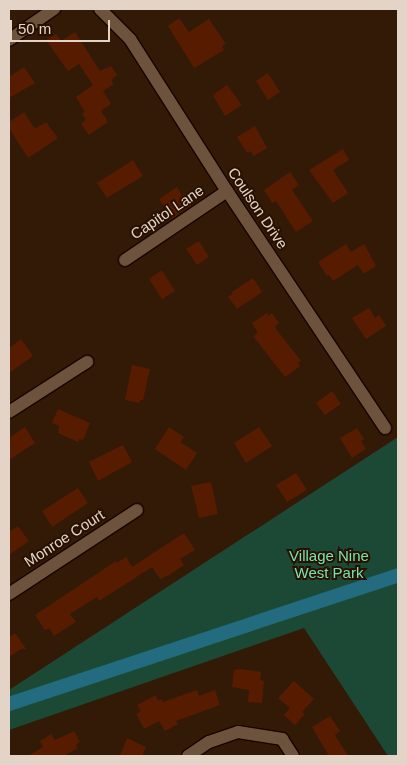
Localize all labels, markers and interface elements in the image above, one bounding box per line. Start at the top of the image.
scale bar [12,10,112,42]
text: 50 m [18,20,51,37]
street label: Coulson Drive [224,164,292,252]
street label: Capitol Lane [127,181,207,243]
street label: Monroe Court [21,505,107,571]
park label: Village Nine West Park [289,546,369,581]

